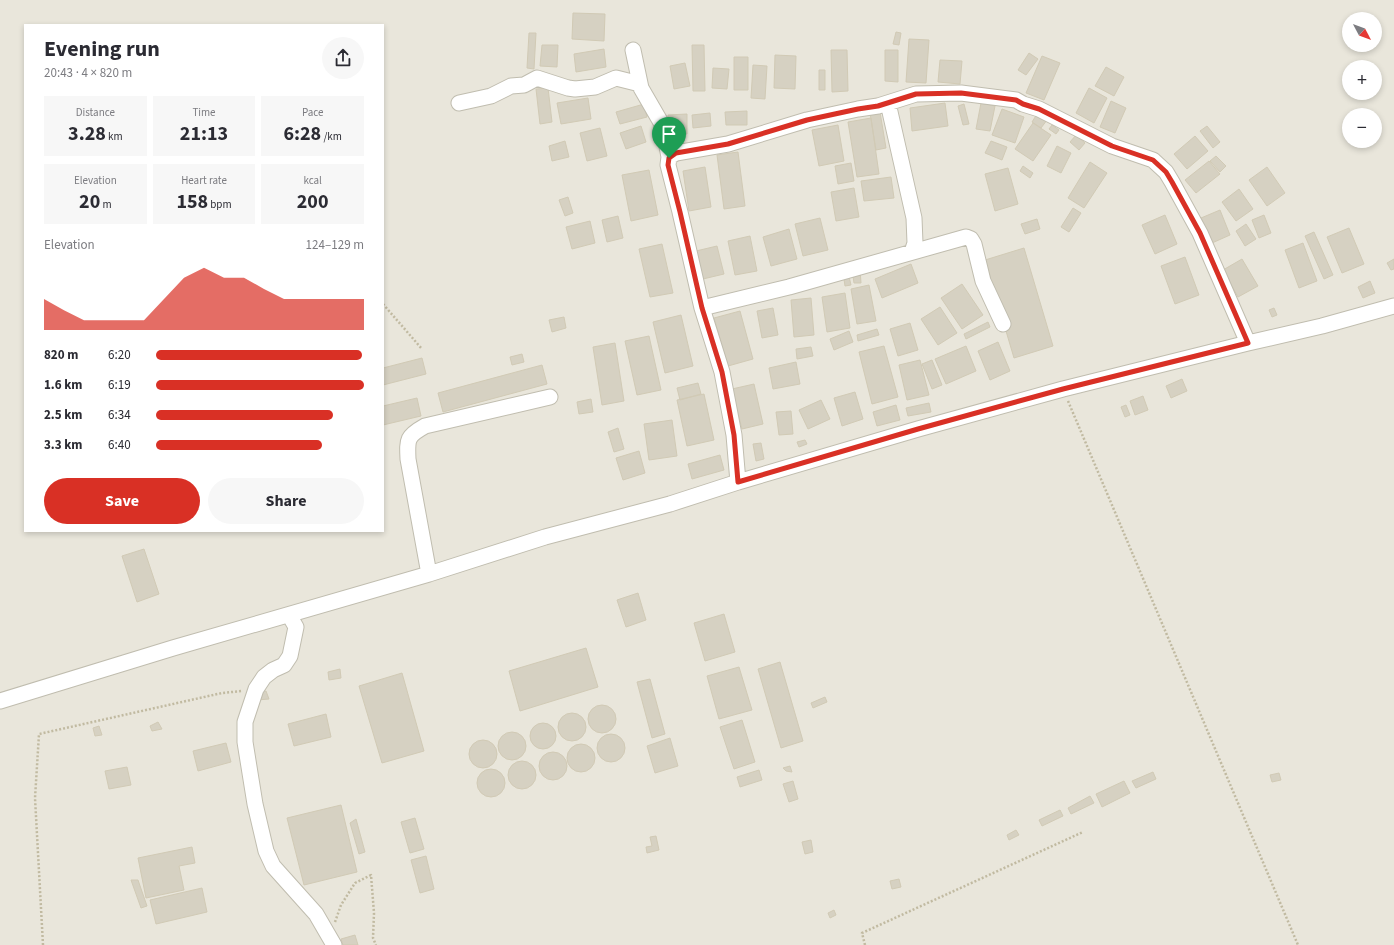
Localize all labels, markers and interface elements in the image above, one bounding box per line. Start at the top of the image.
north arrow [1342,12,1382,52]
map controls [1342,12,1382,148]
text: Evening run [44,33,160,65]
button: share [322,37,364,79]
button: + [1342,60,1382,100]
text: 20:43 · 4 × 820 m [44,64,132,82]
text: Distance [76,105,115,120]
text: Time [192,105,216,120]
text: Pace [302,105,323,120]
button: − [1342,108,1382,148]
pin [652,117,686,158]
text: 3.28 [68,120,106,148]
text: 21:13 [180,120,228,148]
text: 6:28 [284,120,321,148]
icon: arrive [658,123,680,145]
text: km [106,129,123,144]
text: /km [321,129,342,144]
text: Elevation [74,173,117,188]
text: Heart rate [181,173,227,188]
text: kcal [303,173,322,188]
text: 20 [79,188,100,216]
text: 158 [176,188,208,216]
text: 200 [297,188,329,216]
text: m [100,197,112,212]
text: bpm [208,197,232,212]
text: Elevation [44,236,95,254]
text: 124–129 m [306,236,364,254]
text: 820 m [44,346,78,364]
text: 6:20 [108,346,131,364]
text: 1.6 km [44,376,83,394]
text: 6:19 [108,376,131,394]
text: 2.5 km [44,406,83,424]
text: 6:34 [108,406,131,424]
text: 3.3 km [44,436,83,454]
text: 6:40 [108,436,131,454]
button: Save [44,478,200,524]
button: Share [208,478,364,524]

